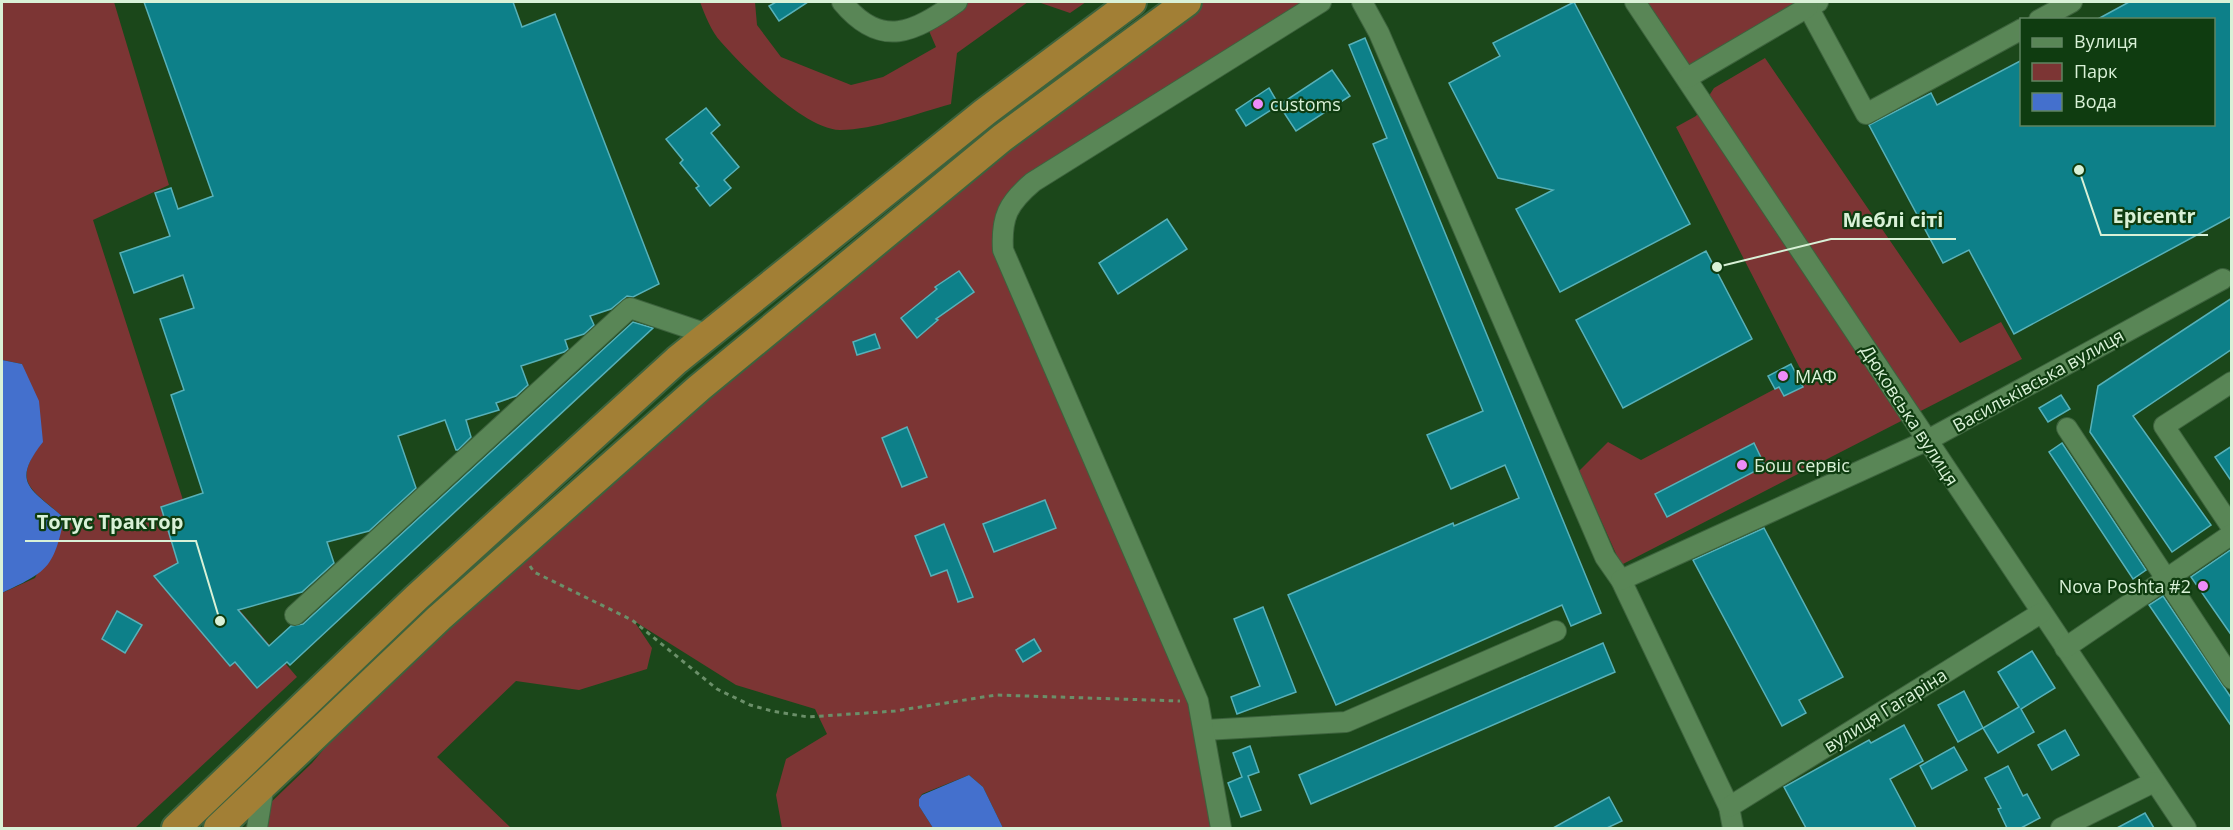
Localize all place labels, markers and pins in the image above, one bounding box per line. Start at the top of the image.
place label: customs [1270,92,1341,116]
marker: customs [1251,97,1265,111]
callout: Epicentr [2101,197,2208,235]
callout: Меблі сіті [1831,201,1956,239]
place label: МАФ [1795,364,1837,388]
marker: МАФ [1776,369,1790,383]
place label: Бош сервіс [1754,453,1850,477]
marker: Бош сервіс [1735,458,1749,472]
callout: Тотус Трактор [25,503,196,541]
place label: Nova Poshta #2 [2059,574,2191,598]
marker: Nova Poshta #2 [2196,579,2210,593]

